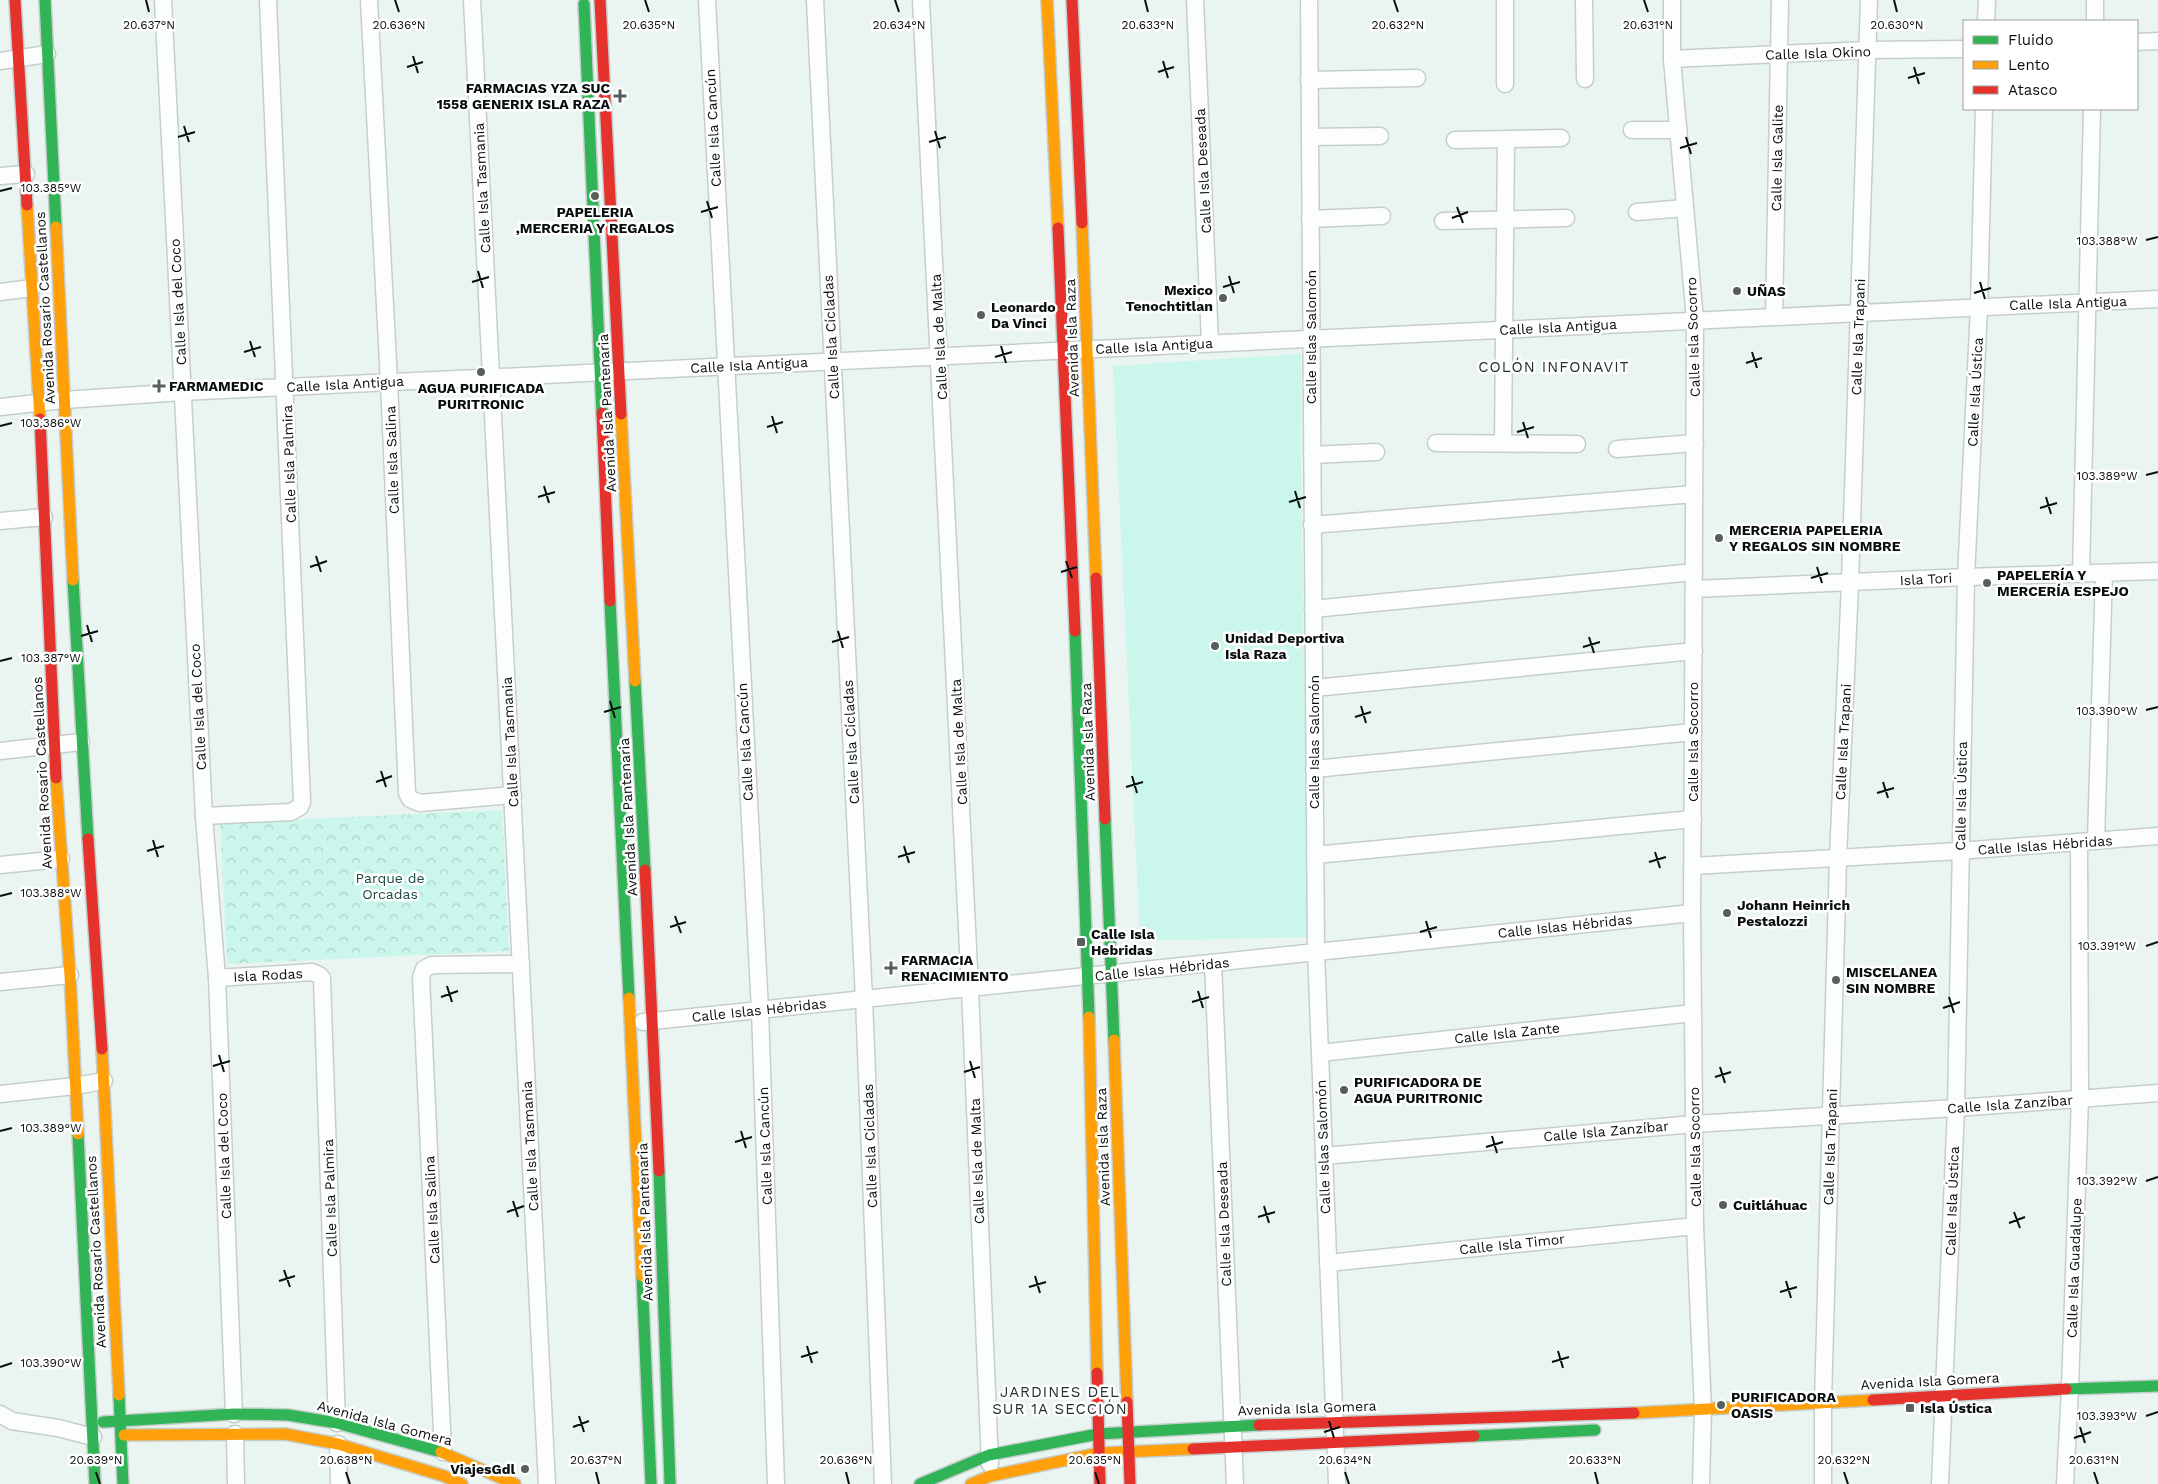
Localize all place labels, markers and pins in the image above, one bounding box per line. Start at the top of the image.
place label: FARMACIAS YZA SUC 1558 GENERIX ISLA RAZA [437,80,611,112]
marker: FARMACIAS YZA SUC 1558 GENERIX ISLA RAZA [614,90,626,102]
marker: PAPELERIA ,MERCERIA Y REGALOS [589,190,601,202]
place label: PAPELERIA ,MERCERIA Y REGALOS [516,204,674,236]
place label: Mexico Tenochtitlan [1126,282,1213,314]
place label: UÑAS [1747,283,1786,299]
marker: UÑAS [1731,285,1743,297]
marker: Mexico Tenochtitlan [1217,292,1229,304]
place label: Leonardo Da Vinci [991,299,1056,331]
marker: Leonardo Da Vinci [975,309,987,321]
marker: AGUA PURIFICADA PURITRONIC [475,366,487,378]
place label: FARMAMEDIC [169,378,264,394]
marker: FARMAMEDIC [153,380,165,392]
place label: AGUA PURIFICADA PURITRONIC [418,380,545,412]
place label: MERCERIA PAPELERIA Y REGALOS SIN NOMBRE [1729,522,1901,554]
marker: MERCERIA PAPELERIA Y REGALOS SIN NOMBRE [1713,532,1725,544]
place label: PAPELERÍA Y MERCERÍA ESPEJO [1997,567,2129,599]
marker: PAPELERÍA Y MERCERÍA ESPEJO [1981,577,1993,589]
place label: Unidad Deportiva Isla Raza [1225,630,1345,662]
marker: Unidad Deportiva Isla Raza [1209,640,1221,652]
place label: Johann Heinrich Pestalozzi [1737,897,1850,929]
marker: Johann Heinrich Pestalozzi [1721,907,1733,919]
place label: Calle Isla Hebridas [1091,926,1155,958]
marker: Calle Isla Hebridas [1075,936,1087,948]
place label: FARMACIA RENACIMIENTO [901,952,1008,984]
marker: FARMACIA RENACIMIENTO [885,962,897,974]
place label: MISCELANEA SIN NOMBRE [1846,964,1938,996]
marker: MISCELANEA SIN NOMBRE [1830,974,1842,986]
place label: PURIFICADORA DE AGUA PURITRONIC [1354,1074,1483,1106]
marker: PURIFICADORA DE AGUA PURITRONIC [1338,1084,1350,1096]
place label: Cuitláhuac [1733,1197,1808,1213]
marker: Cuitláhuac [1717,1199,1729,1211]
place label: PURIFICADORA OASIS [1731,1389,1836,1421]
marker: PURIFICADORA OASIS [1715,1399,1727,1411]
place label: Isla Ústica [1920,1400,1993,1416]
marker: Isla Ústica [1904,1402,1916,1414]
place label: ViajesGdl [450,1461,515,1477]
marker: ViajesGdl [519,1463,531,1475]

